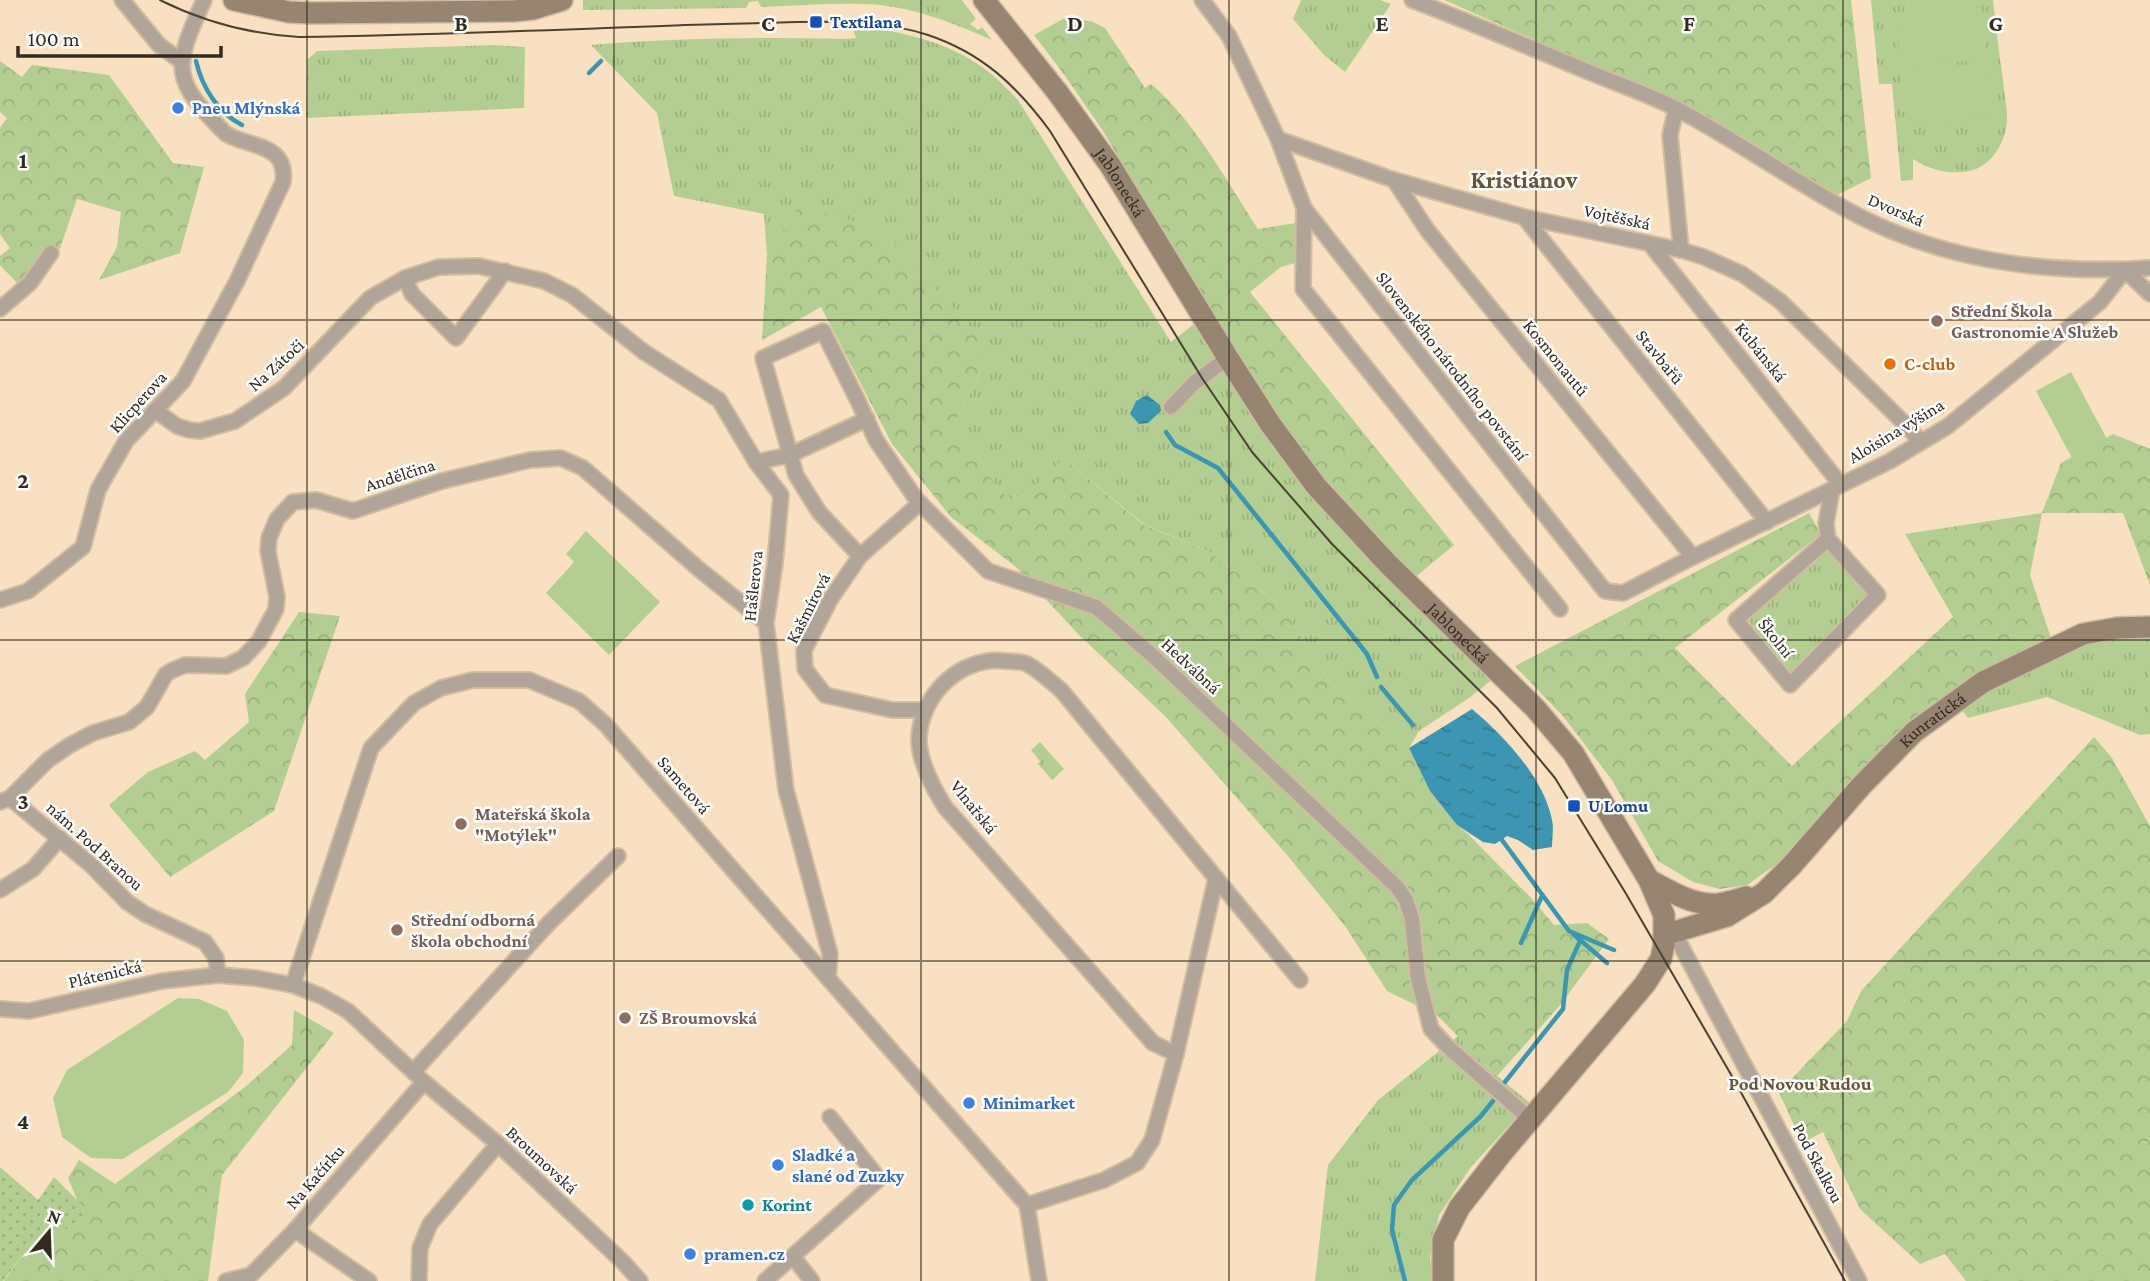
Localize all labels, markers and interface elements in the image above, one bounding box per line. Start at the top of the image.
text: B [454,10,468,36]
text: C [761,10,775,36]
text: D [1067,10,1083,36]
text: E [1375,10,1389,36]
text: F [1683,10,1695,36]
text: G [1989,10,2004,36]
place label: Textilana [830,12,902,32]
scale bar [18,14,220,58]
marker: Textilana [808,14,824,30]
text: 100 m [28,27,80,51]
place label: Pneu Mlýnská [192,98,300,118]
marker: Pneu Mlýnská [170,100,186,116]
street label: Jablonecká [1090,142,1150,221]
text: 1 [19,147,28,173]
district label: Kristiánov [1471,166,1578,193]
street label: Dvorská [1865,189,1927,231]
street label: Vojtěšská [1582,200,1652,235]
street label: Slovenského národního povstání [1372,268,1533,465]
place label: Střední Škola Gastronomie A Služeb [1951,301,2118,342]
marker: Střední Škola Gastronomie A Služeb [1929,313,1945,329]
street label: Kosmonautů [1519,316,1593,401]
street label: Kubánská [1731,318,1791,386]
street label: Stavbařů [1632,326,1688,389]
street label: Na Zátoči [244,335,308,395]
place label: C-club [1904,354,1956,374]
marker: C-club [1882,356,1898,372]
street label: Klicperova [105,367,171,437]
street label: Aloisina výšina [1844,395,1948,467]
street label: Andělčina [363,454,437,496]
text: 2 [17,467,29,493]
street label: Hašlerova [739,550,767,622]
street label: Kašmírová [782,570,834,646]
street label: Jablonecká [1422,597,1493,668]
street label: Školní [1754,614,1799,663]
street label: Hedvábná [1158,634,1224,698]
street label: Kunratická [1895,688,1969,751]
street label: Sametová [653,752,715,818]
street label: Vlnařská [946,776,1002,838]
text: 3 [17,788,29,814]
place label: U Lomu [1588,796,1649,816]
street label: nám. Pod Branou [43,797,148,895]
marker: U Lomu [1566,798,1582,814]
place label: Mateřská škola "Motýlek" [475,804,591,845]
marker: Mateřská škola "Motýlek" [453,816,469,832]
place label: Střední odborná škola obchodní [411,910,535,951]
marker: Střední odborná škola obchodní [389,922,405,938]
street label: Plátenická [66,956,144,992]
place label: ZŠ Broumovská [639,1008,757,1028]
marker: ZŠ Broumovská [617,1010,633,1026]
district label: Pod Novou Rudou [1729,1073,1872,1094]
place label: Minimarket [983,1093,1075,1113]
marker: Minimarket [961,1095,977,1111]
text: 4 [17,1108,29,1134]
street label: Pod Skalkou [1789,1120,1848,1207]
street label: Broumovská [502,1122,582,1198]
street label: Na Kačírku [282,1141,349,1213]
place label: Sladké a slané od Zuzky [792,1145,904,1186]
marker: Sladké a slané od Zuzky [770,1157,786,1173]
place label: Korint [762,1195,812,1215]
north arrow [14,1197,84,1267]
marker: Korint [740,1197,756,1213]
text: N [45,1204,64,1228]
place label: pramen.cz [704,1244,785,1264]
marker: pramen.cz [682,1246,698,1262]

